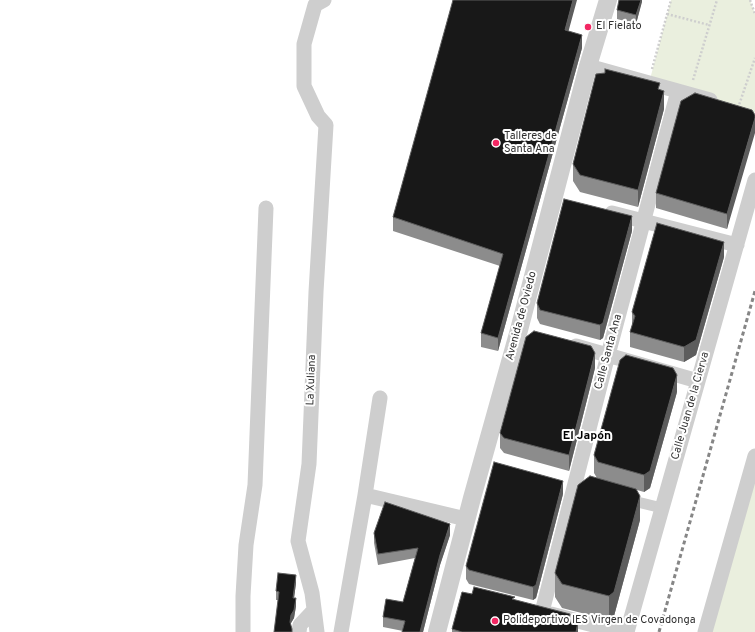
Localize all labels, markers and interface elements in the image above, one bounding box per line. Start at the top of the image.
place label: El Fielato [596,20,642,34]
marker: El Fielato [583,22,593,32]
place label: Talleres de Santa Ana [504,130,557,156]
marker: Talleres de Santa Ana [491,138,501,148]
street label: Avenida de Oviedo [504,270,540,362]
street label: Calle Santa Ana [593,313,625,391]
street label: Calle Juan de la Cierva [669,351,713,461]
street label: La Xuliana [305,354,319,406]
district label: El Japón [563,430,611,444]
place label: Polideportivo IES Virgen de Covadonga [503,614,696,628]
marker: Polideportivo IES Virgen de Covadonga [490,616,500,626]

